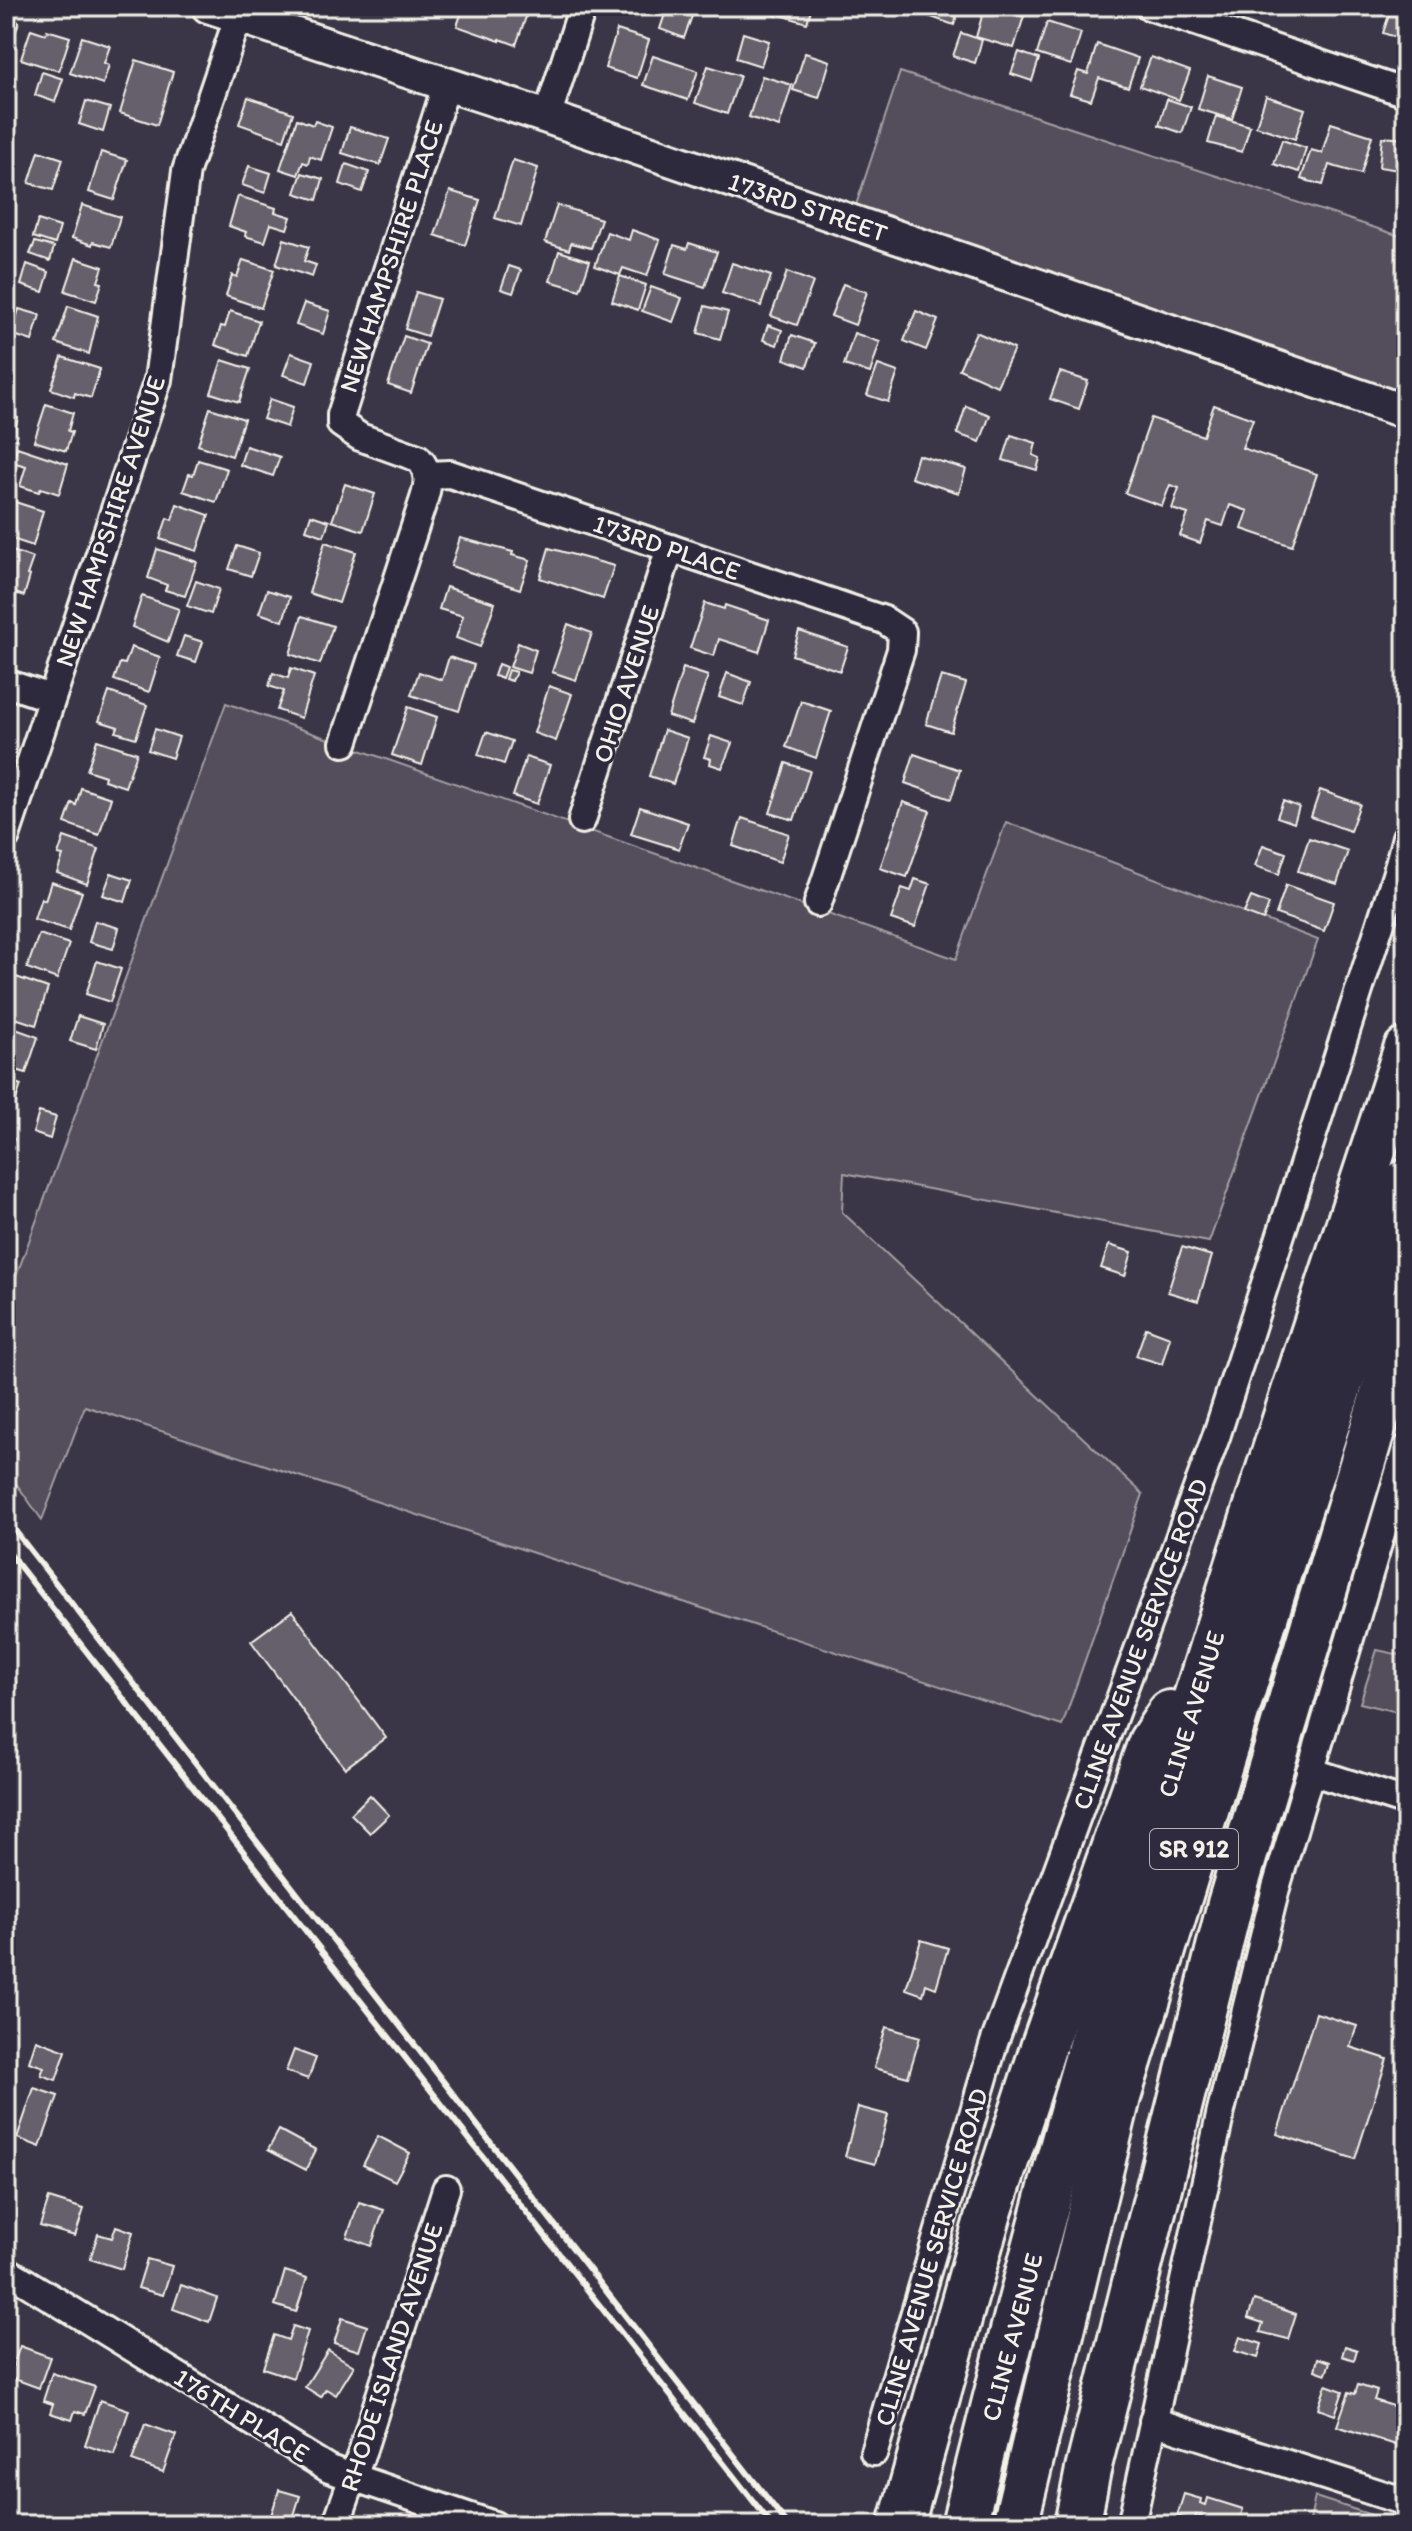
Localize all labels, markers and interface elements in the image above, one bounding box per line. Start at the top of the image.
street label: NEW HAMPSHIRE PLACE [332,116,450,396]
street label: 173RD STREET [724,165,892,249]
street label: NEW HAMPSHIRE AVENUE [48,371,172,671]
street label: 173RD PLACE [589,507,745,587]
street label: OHIO AVENUE [585,601,667,767]
street label: CLINE AVENUE SERVICE ROAD [1066,1474,1214,1814]
street label: CLINE AVENUE [1151,1627,1231,1801]
road number: SR 912 [1150,1829,1238,1869]
street label: CLINE AVENUE SERVICE ROAD [867,2084,995,2430]
street label: RHODE ISLAND AVENUE [332,2219,450,2495]
street label: CLINE AVENUE [974,2249,1050,2425]
street label: 176TH PLACE [168,2361,316,2469]

